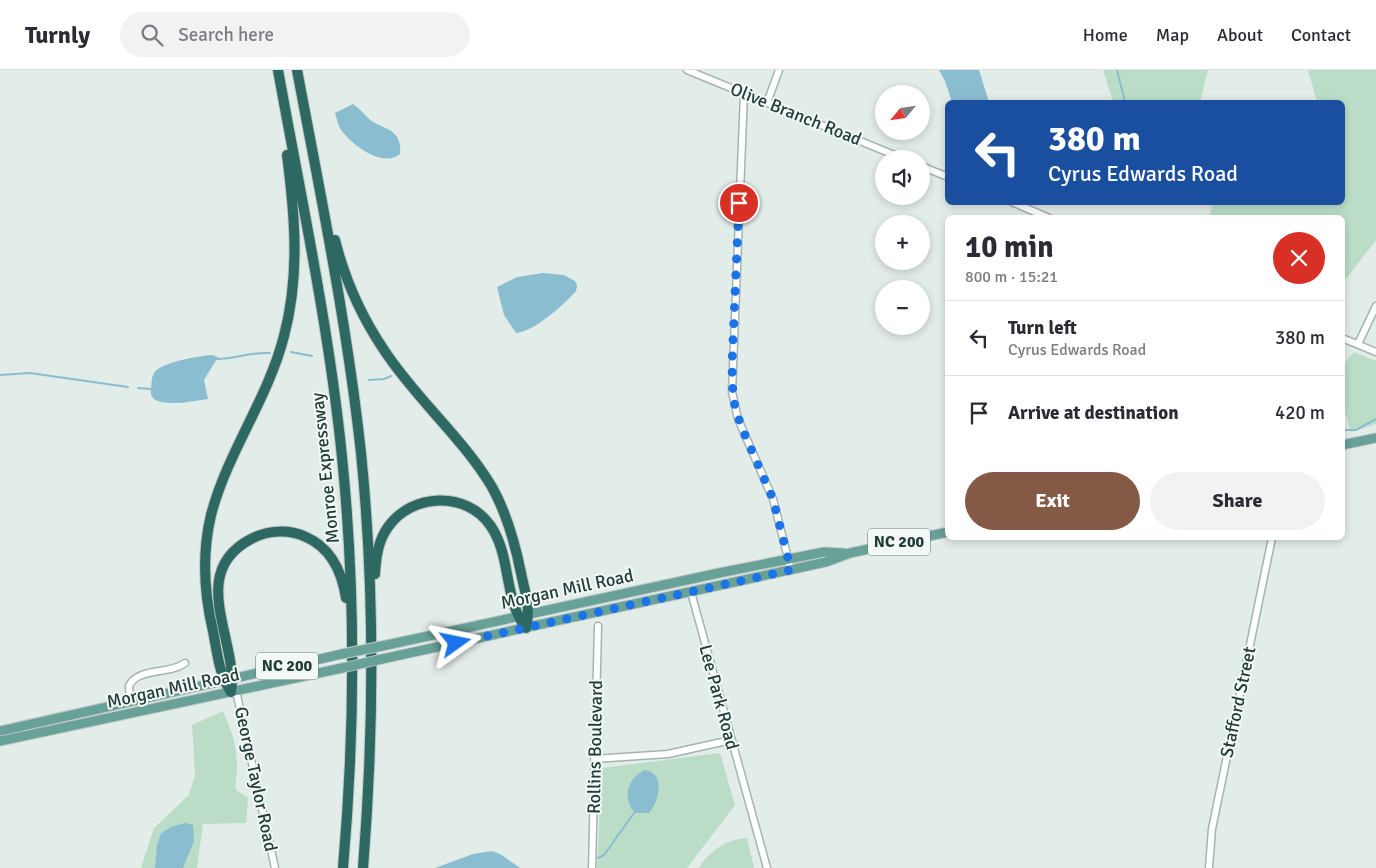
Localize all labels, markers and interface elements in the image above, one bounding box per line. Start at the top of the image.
search box [120,12,470,57]
text: Turnly [25,20,90,50]
icon: search [138,21,166,49]
text: Search here [178,23,274,47]
text: Home [1083,24,1128,46]
text: Map [1156,24,1189,46]
text: About [1217,24,1263,46]
text: Contact [1291,24,1351,46]
street label: Olive Branch Road [727,78,865,150]
north arrow [875,85,930,140]
map controls [875,85,930,335]
text: 380 m [1048,117,1141,160]
icon: left [965,120,1030,185]
button: sound [875,150,930,205]
text: Cyrus Edwards Road [1048,160,1238,187]
pin [718,182,760,224]
icon: arrive [725,189,753,217]
button: + [875,215,930,270]
text: 10 min [965,229,1054,266]
button: close [1273,232,1325,284]
text: 800 m · 15:21 [965,267,1058,287]
button: − [875,280,930,335]
text: Turn left [1008,316,1077,340]
icon: left [965,324,993,352]
text: 380 m [1275,326,1325,350]
text: Cyrus Edwards Road [1008,340,1146,360]
street label: Monroe Expressway [306,391,344,545]
icon: arrive [965,399,993,427]
text: Arrive at destination [1008,401,1179,425]
text: 420 m [1275,401,1325,425]
button: Exit [965,472,1140,530]
button: Share [1150,472,1325,530]
road number: NC 200 [868,528,930,556]
street label: Morgan Mill Road [499,564,635,614]
position arrow [429,616,481,668]
street label: Lee Park Road [694,642,744,752]
street label: Stafford Street [1215,644,1261,760]
road number: NC 200 [256,652,318,680]
street label: Morgan Mill Road [105,663,241,713]
street label: Rollins Boulevard [583,680,607,814]
street label: George Taylor Road [230,705,282,853]

